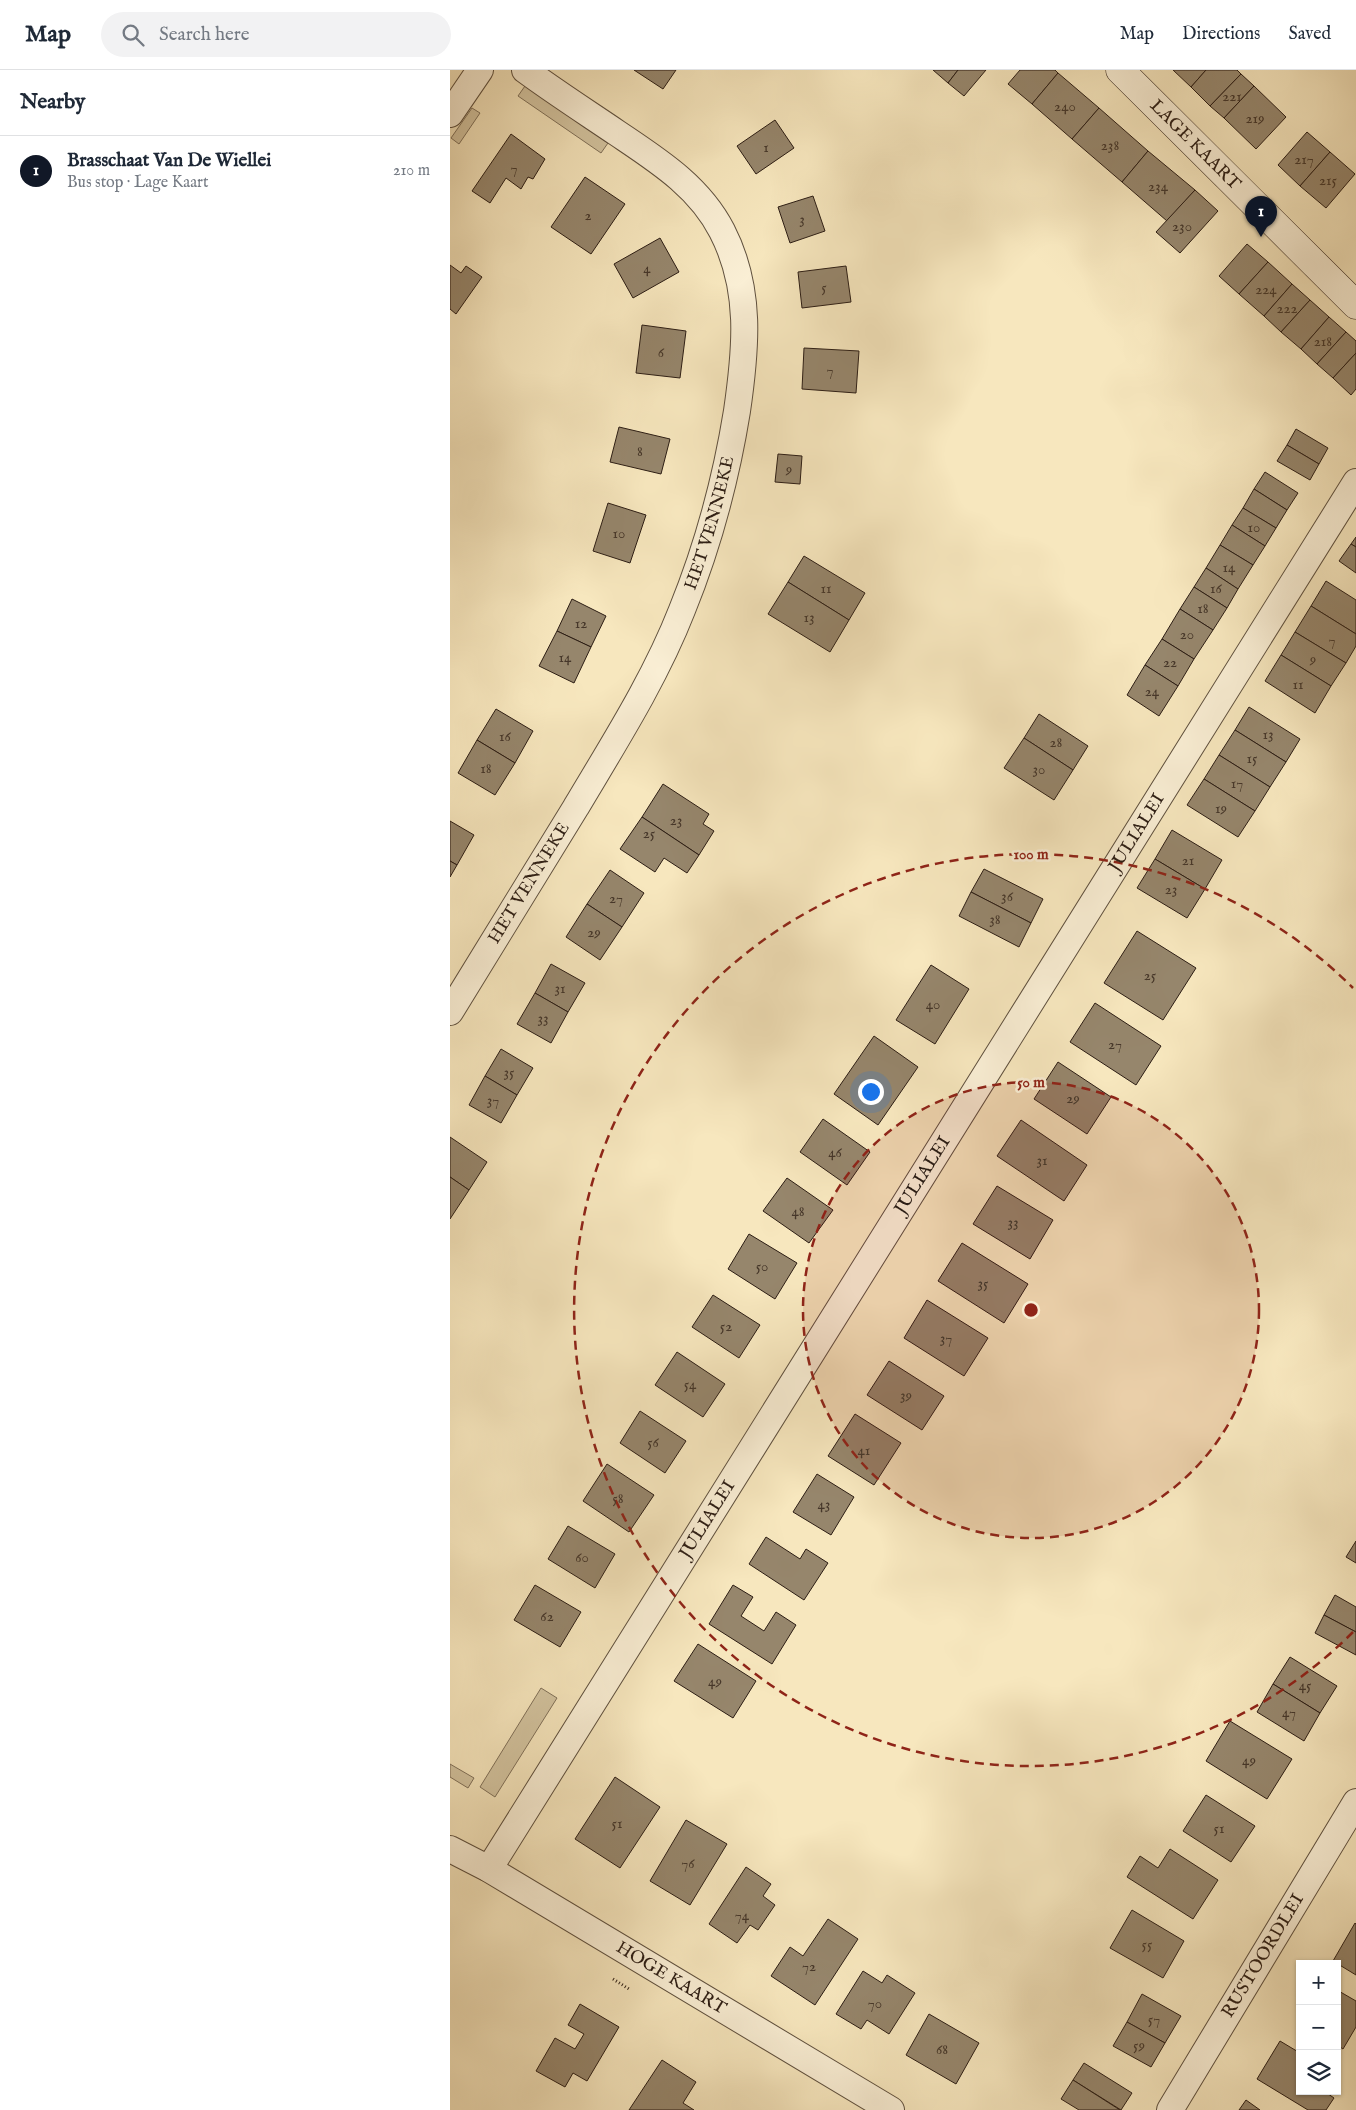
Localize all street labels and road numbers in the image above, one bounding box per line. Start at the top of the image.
street label: LAGE KAART [1145,95,1245,195]
street label: HET VENNEKE [679,454,740,593]
street label: JULIALEI [1102,789,1170,878]
street label: HET VENNEKE [483,818,575,948]
street label: JULIALEI [888,1132,956,1221]
street label: JULIALEI [673,1476,741,1565]
street label: RUSTOORDLEI [1217,1889,1309,2022]
street label: HOGE KAART [612,1936,730,2020]

